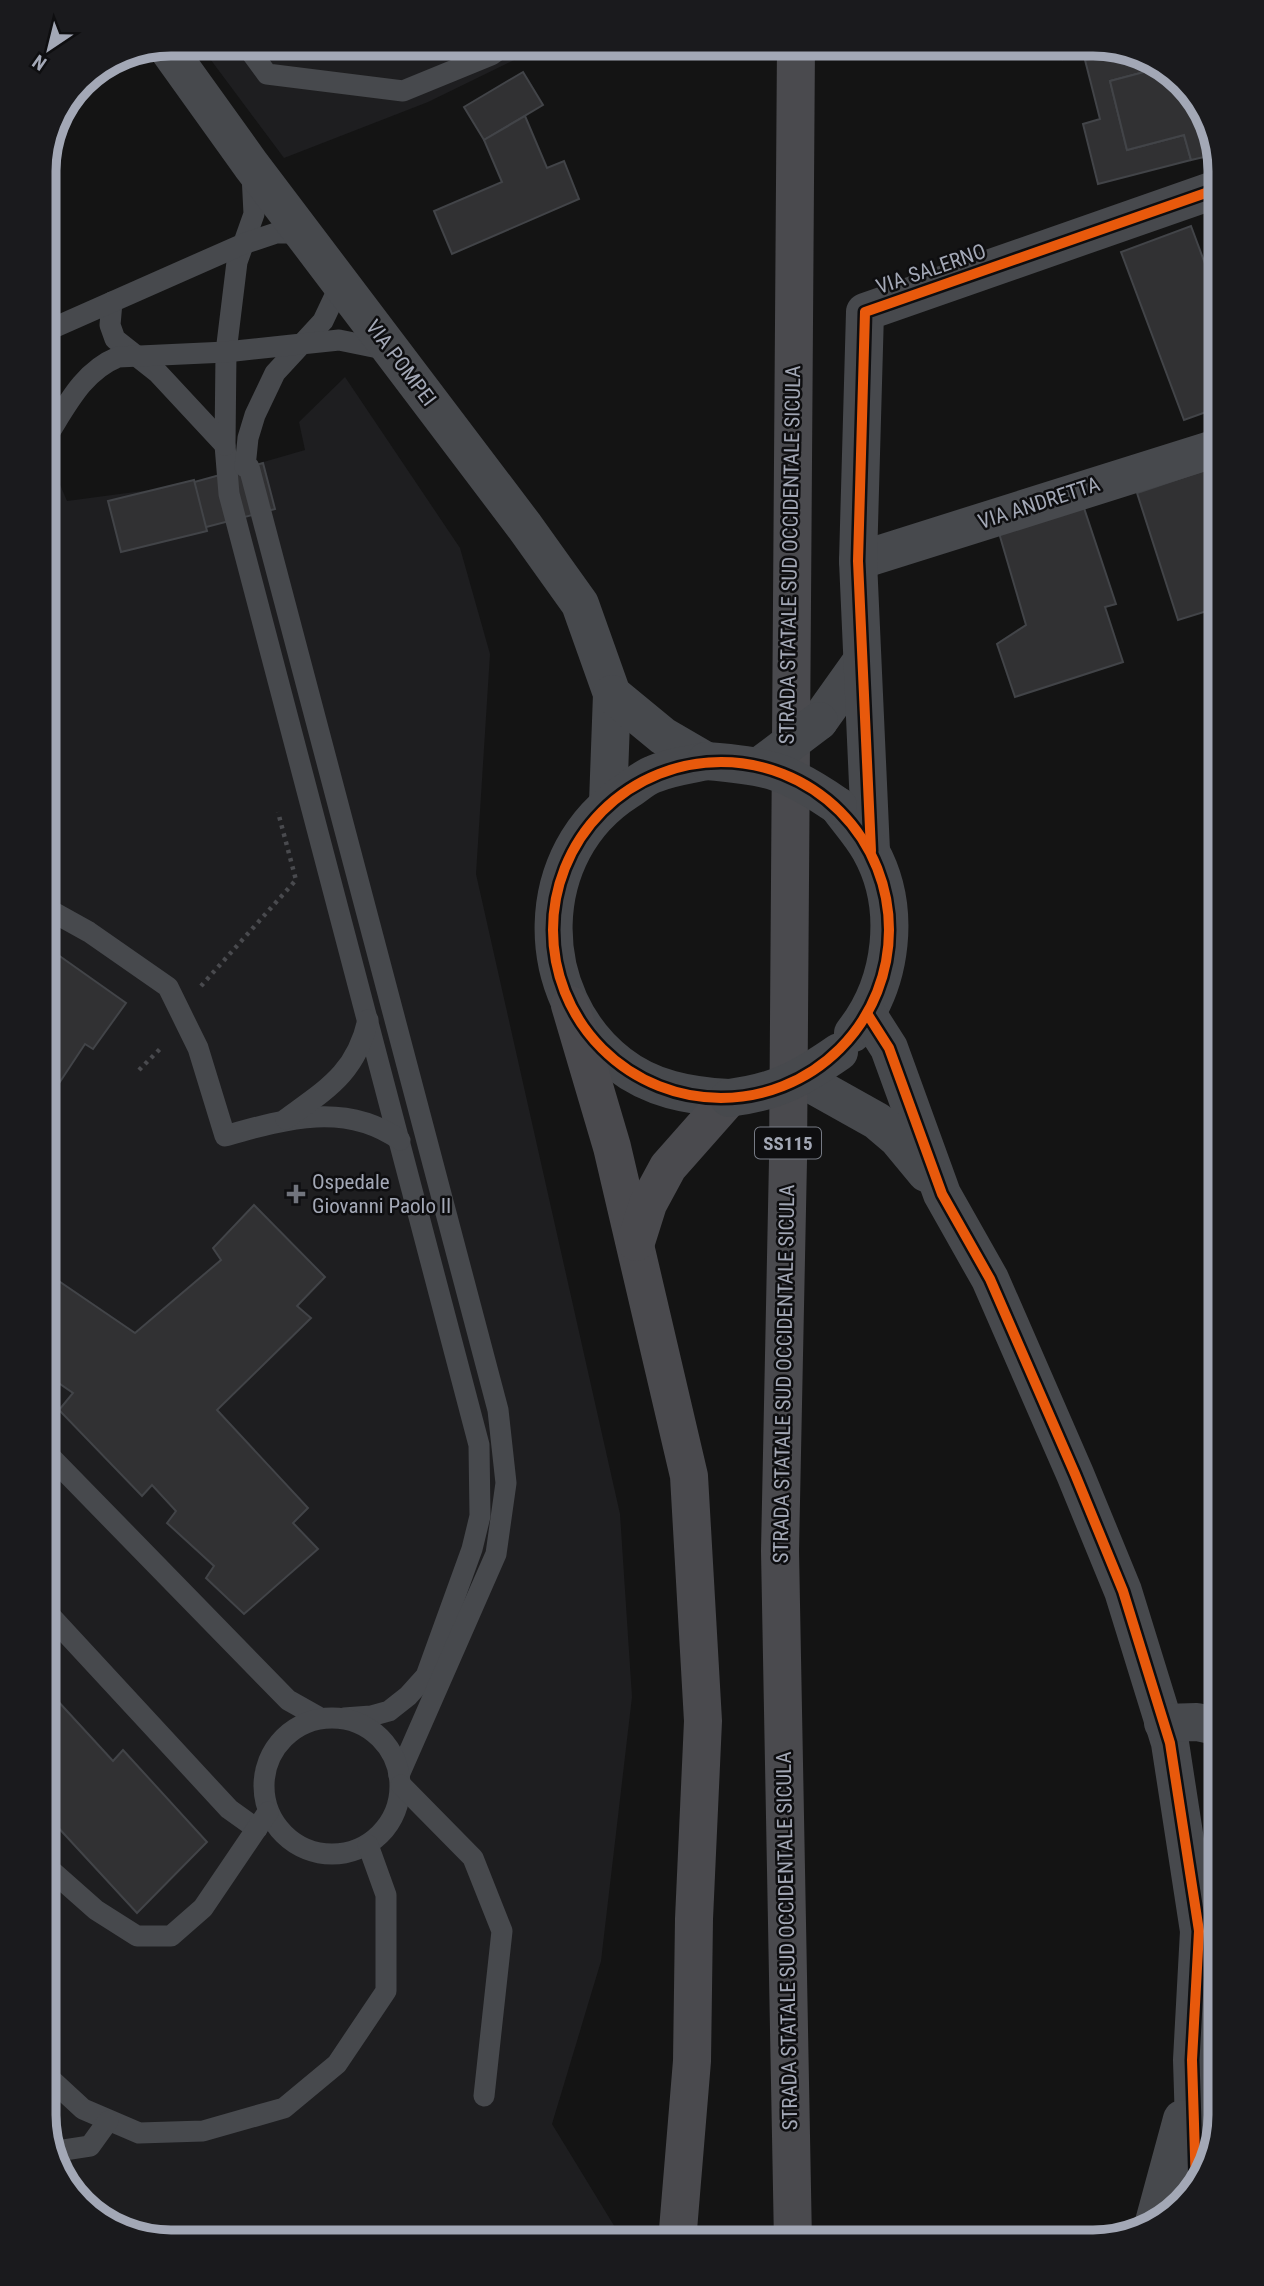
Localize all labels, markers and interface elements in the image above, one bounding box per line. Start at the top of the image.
north arrow [14,14,84,84]
text: N [28,50,51,75]
street label: VIA SALERNO [873,239,989,299]
street label: VIA POMPEI [361,315,441,411]
street label: STRADA STATALE SUD OCCIDENTALE SICULA [775,365,805,745]
street label: VIA ANDRETTA [975,472,1103,534]
road number: SS115 [755,1128,821,1158]
place label: Ospedale Giovanni Paolo II [312,1170,451,1218]
marker: Ospedale Giovanni Paolo II [286,1184,306,1204]
street label: STRADA STATALE SUD OCCIDENTALE SICULA [769,1184,799,1564]
street label: STRADA STATALE SUD OCCIDENTALE SICULA [772,1751,802,2131]

